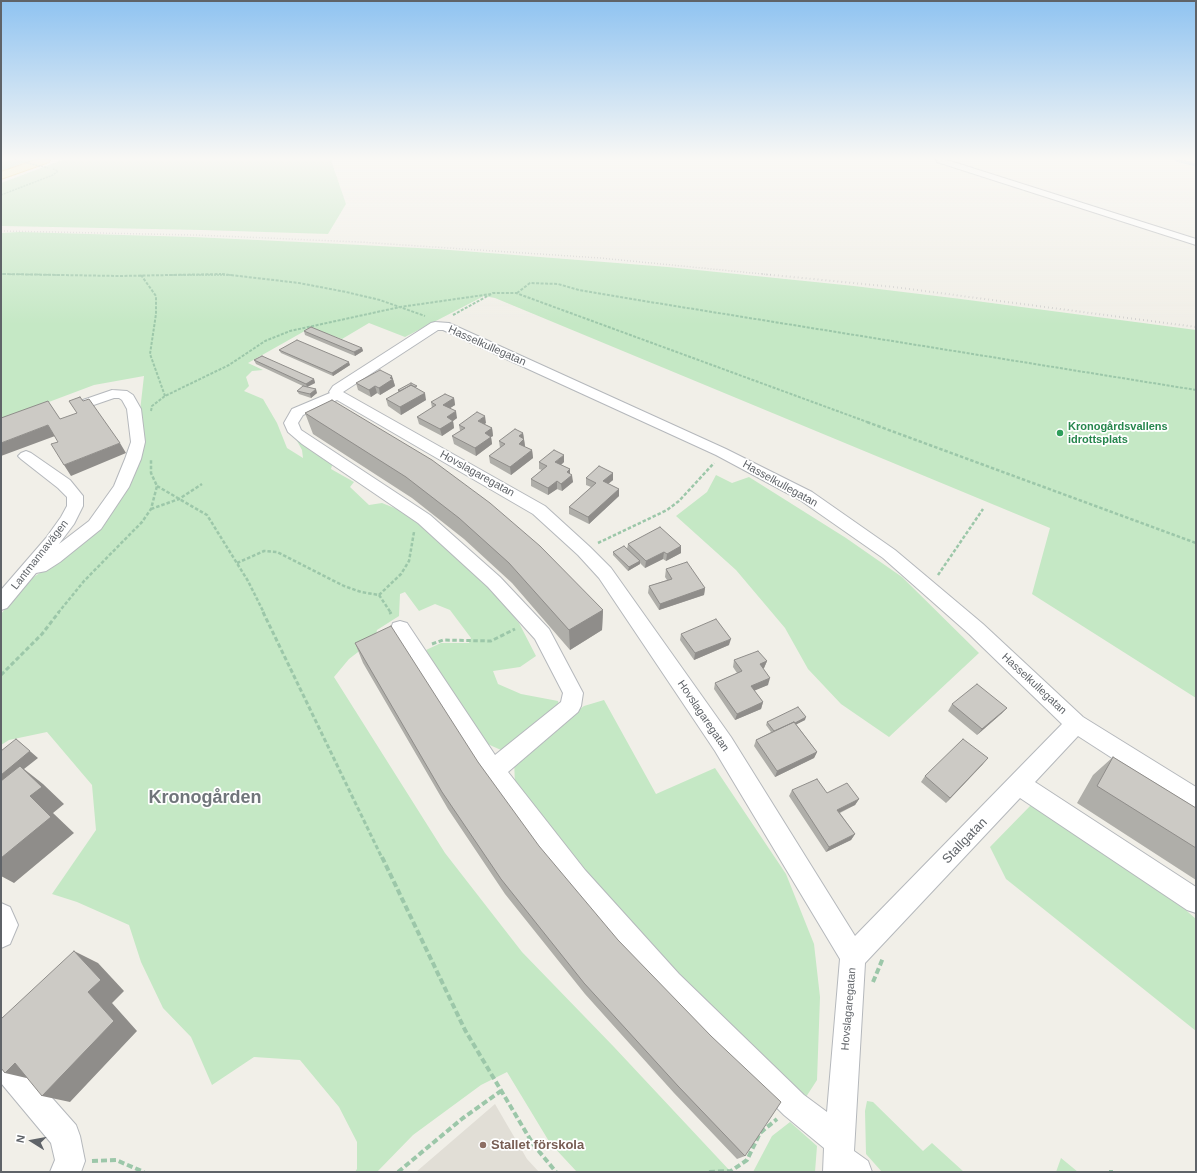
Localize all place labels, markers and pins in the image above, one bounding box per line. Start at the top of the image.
place label: Kronogårdsvallens idrottsplats [1068,420,1168,446]
marker: Kronogårdsvallens idrottsplats [1055,428,1065,438]
place label: Stallet förskola [491,1137,584,1153]
marker: Stallet förskola [478,1140,488,1150]

